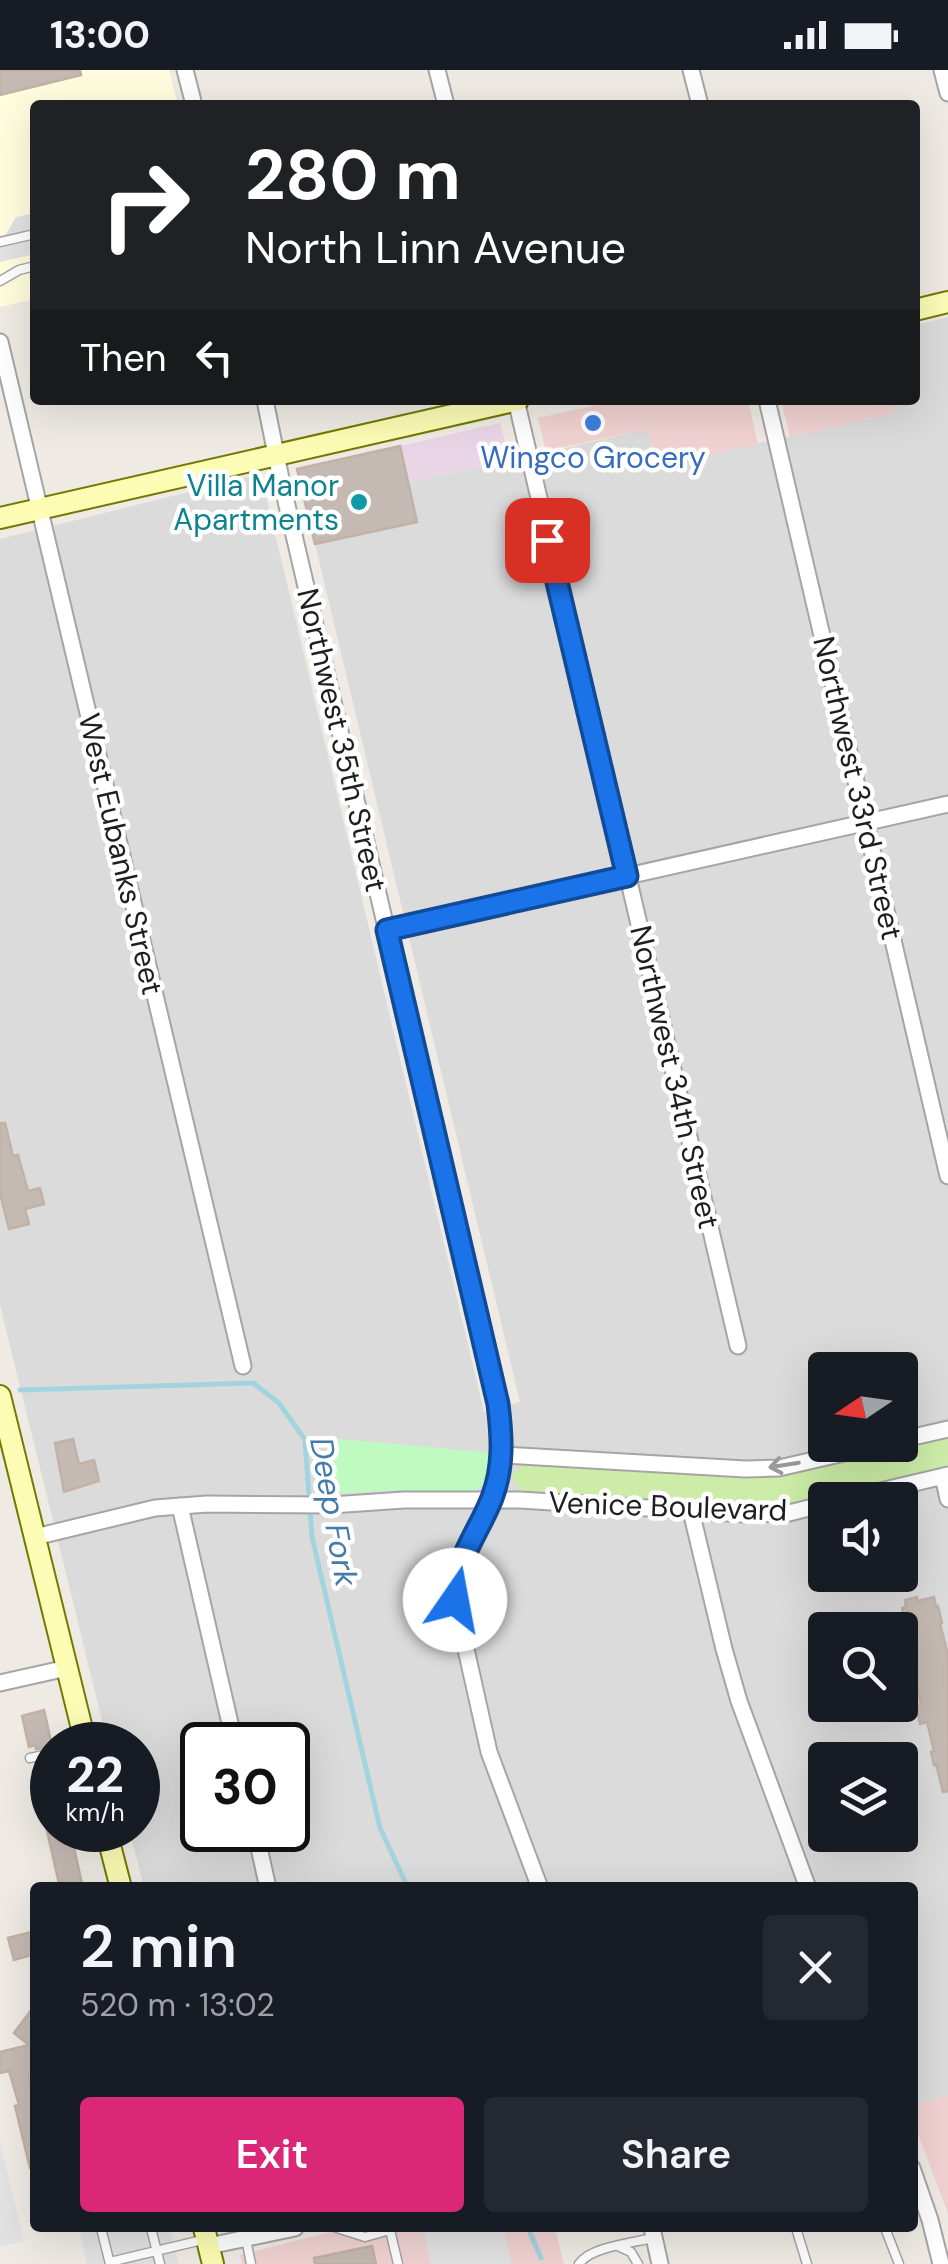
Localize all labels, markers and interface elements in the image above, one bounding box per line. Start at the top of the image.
text: 13:00 [50,10,150,60]
text: 280 m [245,130,461,221]
icon: right [80,140,210,270]
text: North Linn Avenue [245,218,626,277]
icon: left [187,330,242,385]
text: Then [80,333,167,383]
marker: Wingco Grocery [582,412,604,434]
place label: Wingco Grocery [480,438,706,477]
place label: Villa Manor Apartments [173,466,339,539]
marker: Villa Manor Apartments [348,491,370,513]
pin [505,498,590,583]
icon: arrive [520,513,575,568]
street label: Northwest 35th Street [288,585,396,895]
street label: Northwest 33rd Street [804,633,912,943]
street label: West Eubanks Street [70,710,172,998]
street label: Northwest 34th Street [621,922,729,1232]
north arrow [808,1352,918,1462]
map controls [808,1352,918,1852]
water label: Deep Fork [300,1434,368,1591]
one-way arrow [768,1457,801,1475]
street label: Venice Boulevard [548,1482,788,1530]
button: sound [808,1482,918,1592]
position arrow [403,1548,507,1652]
button: search [808,1612,918,1722]
speed limit sign: 30 [180,1722,310,1852]
text: 22 [66,1742,124,1808]
button: layers [808,1742,918,1852]
text: km/h [65,1796,125,1829]
text: 2 min [80,1907,237,1986]
button: close [763,1915,868,2020]
text: 520 m · 13:02 [80,1984,275,2026]
button: Exit [80,2097,464,2212]
button: Share [484,2097,868,2212]

